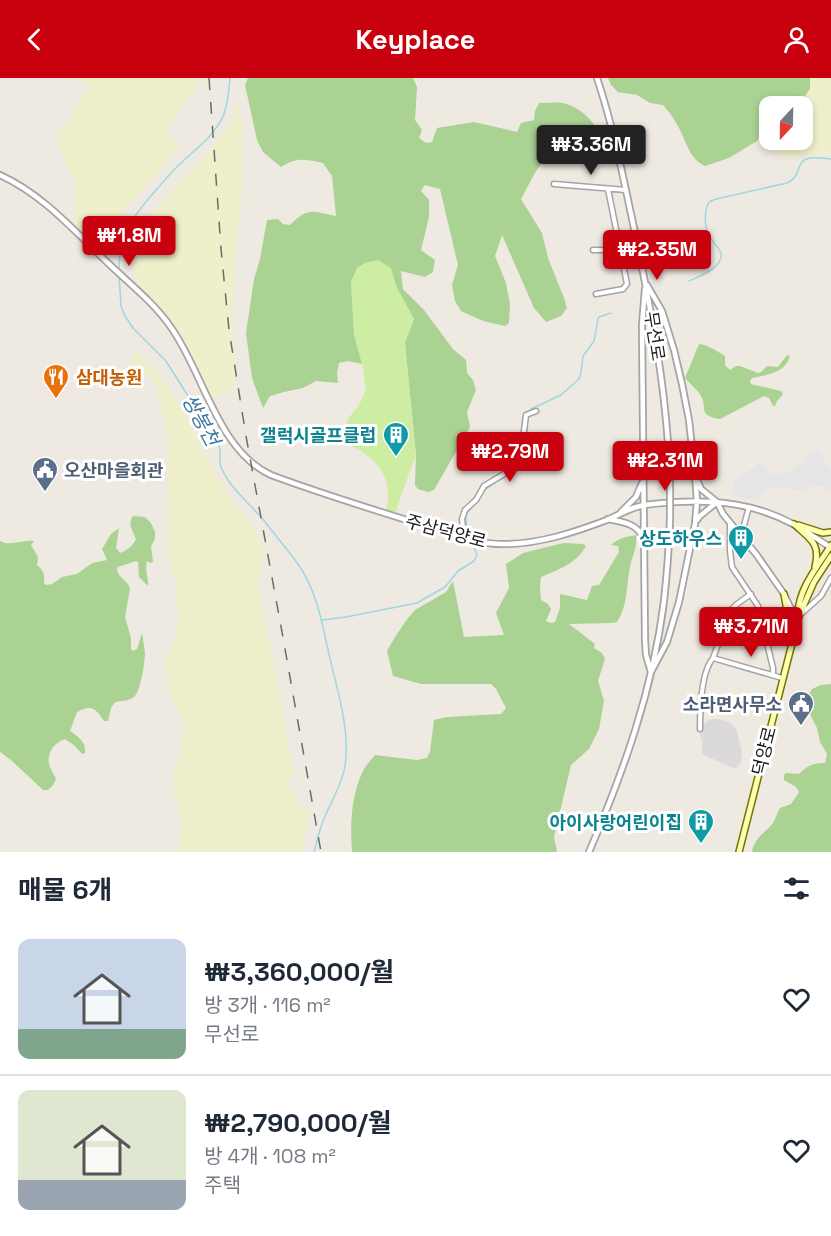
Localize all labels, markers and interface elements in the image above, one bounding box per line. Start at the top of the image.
text: Keyplace [356,22,475,57]
icon: back [18,23,51,56]
icon: person [780,23,813,56]
north arrow [759,96,813,150]
map controls [759,96,813,150]
pin: ₩3.36M [542,125,640,176]
text: ₩3.36M [551,131,631,157]
pin: ₩1.8M [87,216,171,267]
text: ₩1.8M [96,222,162,248]
pin: ₩2.35M [608,230,706,281]
text: ₩2.35M [617,236,697,262]
street label: 무선로 [640,310,670,362]
restaurant icon: 삼대농원 [41,362,71,400]
place label: 삼대농원 [76,366,142,389]
water label: 쌍봉천 [176,390,227,453]
building icon: 갤럭시골프클럽 [381,420,411,458]
place label: 갤럭시골프클럽 [260,424,376,447]
pin: ₩2.79M [461,432,559,483]
text: ₩2.79M [471,438,549,464]
pin: ₩2.31M [616,441,714,492]
text: ₩2.31M [627,447,703,473]
public building icon: 오산마을회관 [30,455,60,493]
place label: 오산마을회관 [64,459,164,482]
street label: 주삼덕양로 [403,509,489,553]
building icon: 상도하우스 [726,523,756,561]
place label: 상도하우스 [639,527,722,550]
pin: ₩3.71M [702,607,800,658]
text: ₩3.71M [713,613,789,639]
public building icon: 소라면사무소 [786,689,816,727]
place label: 소라면사무소 [683,693,782,716]
street label: 덕양로 [747,724,781,778]
building icon: 아이사랑어린이집 [686,807,716,845]
place label: 아이사랑어린이집 [550,811,682,834]
icon: filters [780,872,813,905]
text: 매물 6개 [18,873,112,907]
text: ₩3,360,000/월 [204,955,394,989]
icon: home [66,963,138,1035]
icon: heart [780,983,813,1016]
text: 방 3개 · 116 m² [204,992,331,1018]
text: 무선로 [204,1021,259,1047]
text: ₩2,790,000/월 [204,1106,392,1140]
icon: home [66,1114,138,1186]
icon: heart [780,1134,813,1167]
text: 방 4개 · 108 m² [204,1143,336,1169]
text: 주택 [204,1172,241,1198]

